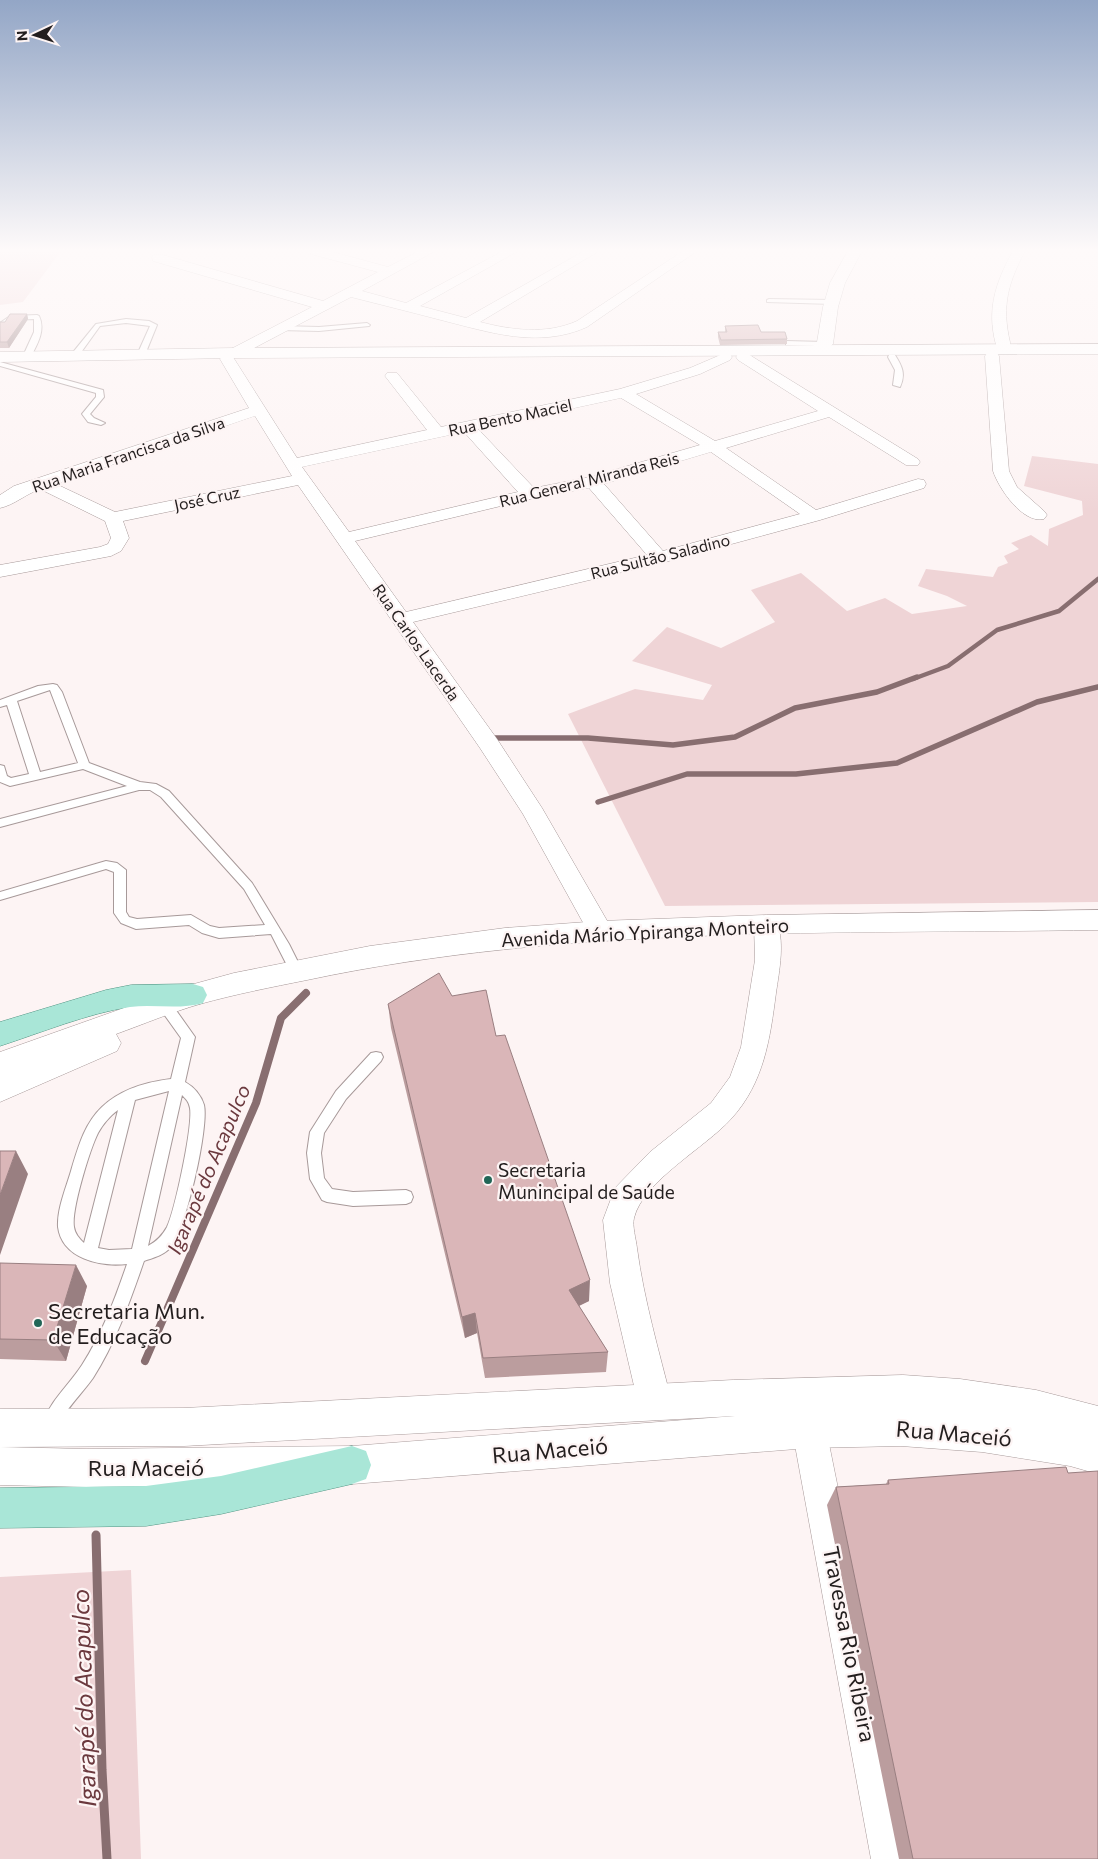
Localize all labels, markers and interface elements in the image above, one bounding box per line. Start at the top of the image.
north arrow [10,10,60,60]
text: N [13,30,30,42]
street label: Rua Bento Maciel [446,395,574,439]
street label: Rua Maria Francisca da Silva [29,412,227,496]
street label: Rua General Miranda Reis [497,447,681,511]
street label: José Cruz [172,482,242,514]
street label: Rua Sultão Saladino [588,529,732,583]
street label: Rua Carlos Lacerda [370,580,464,704]
street label: Avenida Mário Ypiranga Monteiro [500,913,790,951]
water label: Igarapé do Acapulco [161,1081,255,1257]
place label: Secretaria Munincipal de Saúde [498,1158,675,1203]
marker: Secretaria Munincipal de Saúde [482,1174,494,1186]
place label: Secretaria Mun. de Educação [48,1297,205,1349]
marker: Secretaria Mun. de Educação [32,1317,44,1329]
street label: Rua Maceió [895,1414,1013,1452]
street label: Rua Maceió [491,1431,609,1469]
street label: Rua Maceió [88,1454,204,1481]
street label: Travessa Rio Ribeira [818,1544,882,1744]
water label: Igarapé do Acapulco [65,1588,101,1808]

